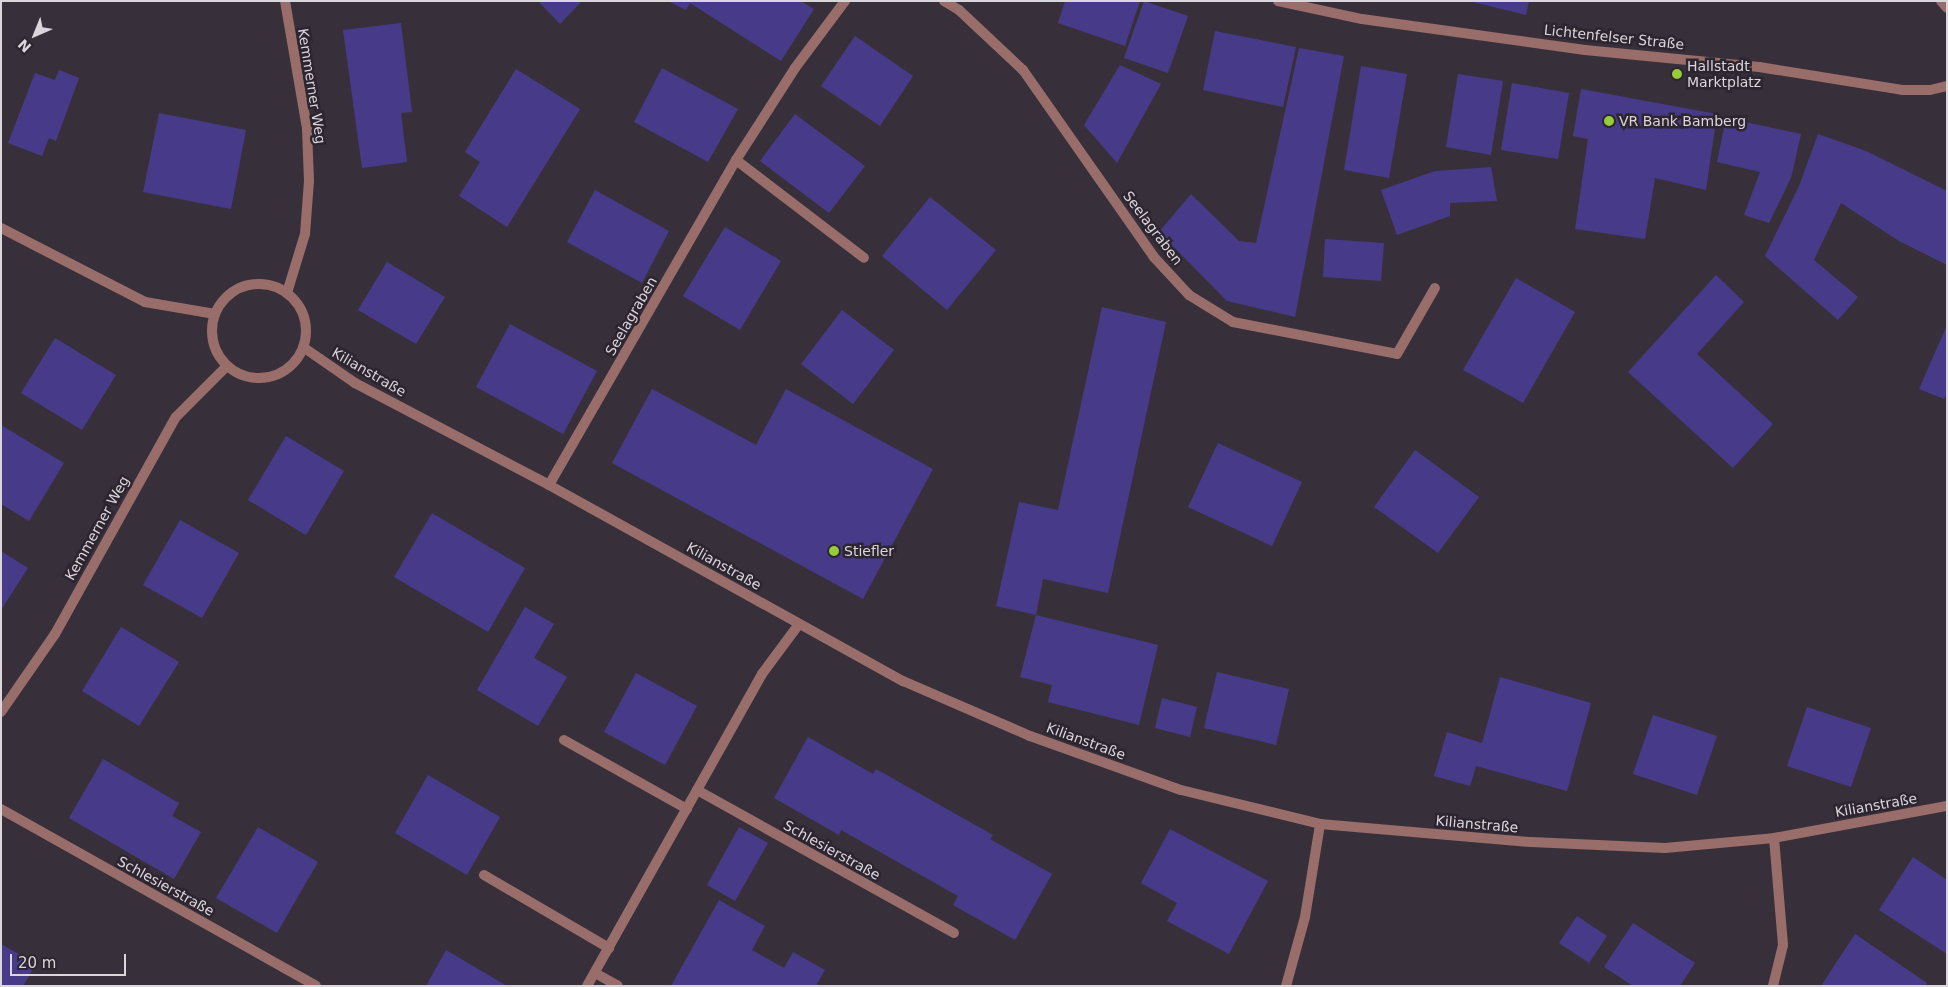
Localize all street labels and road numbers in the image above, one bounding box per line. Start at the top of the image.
street label: Lichtenfelser Straße [1543,21,1685,53]
street label: Kemmerner Weg [295,27,329,145]
street label: Seelagraben [1120,188,1186,268]
street label: Seelagraben [602,274,660,358]
street label: Kilianstraße [329,344,409,400]
street label: Kemmerner Weg [61,473,133,583]
street label: Kilianstraße [684,539,764,593]
street label: Kilianstraße [1044,719,1128,763]
street label: Kilianstraße [1834,790,1918,820]
street label: Kilianstraße [1435,812,1519,836]
street label: Schlesierstraße [781,816,883,884]
street label: Schlesierstraße [115,852,217,920]

